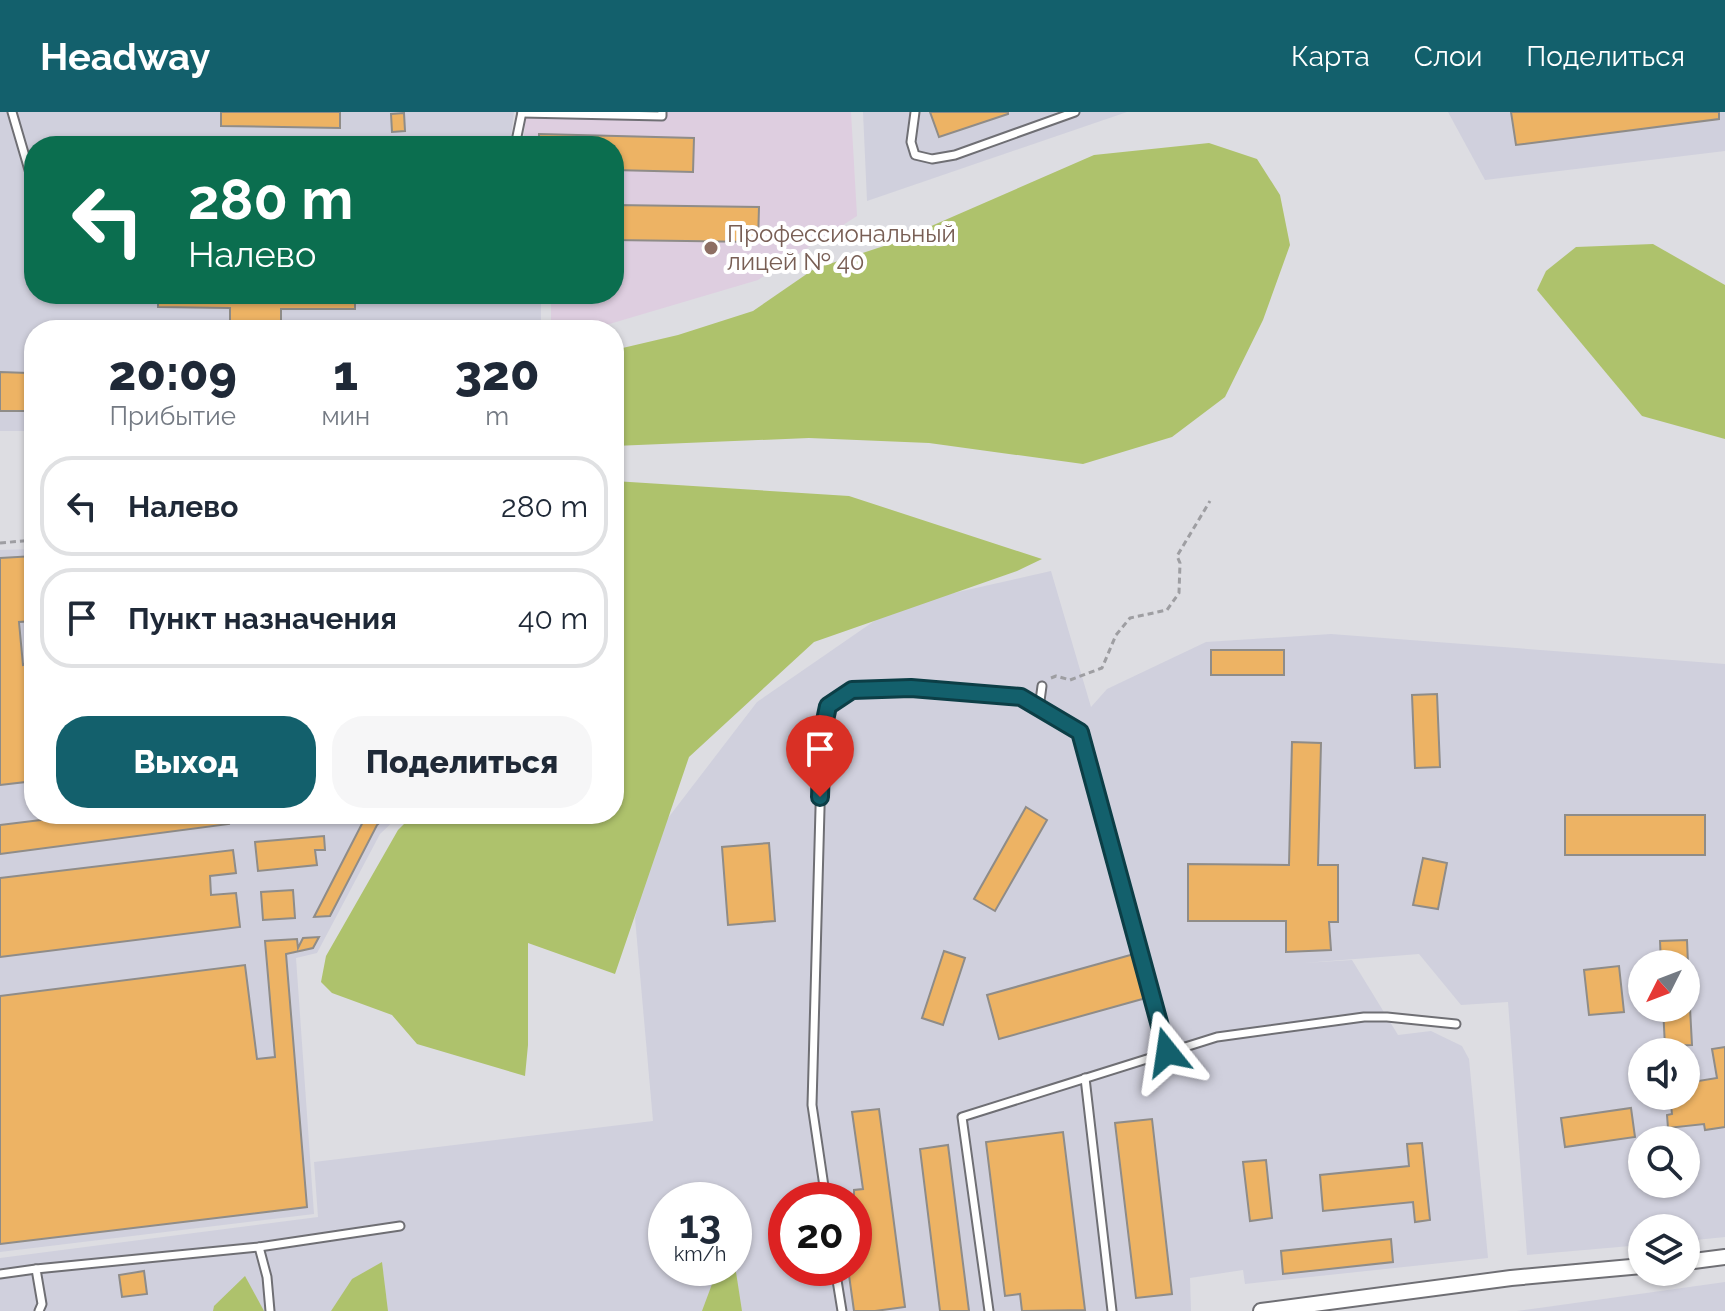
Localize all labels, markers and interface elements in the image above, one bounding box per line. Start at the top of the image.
text: Headway [40,34,210,79]
text: Карта [1291,40,1370,73]
text: Слои [1414,40,1482,73]
text: Поделиться [1526,40,1685,73]
text: 280 m [188,166,353,232]
icon: left [56,168,160,272]
place label: Профессиональный лицей № 40 [727,219,956,276]
text: Налево [188,233,316,275]
marker: Профессиональный лицей № 40 [702,239,720,257]
text: 20:09 [109,345,237,401]
text: 1 [333,345,358,401]
text: 320 [455,345,539,401]
text: Прибытие [109,401,236,431]
text: мин [321,401,370,431]
text: m [485,401,509,431]
icon: left [60,484,104,528]
text: Налево [128,489,238,524]
text: 280 m [501,489,588,524]
icon: arrive [60,596,104,640]
text: Пункт назначения [128,601,397,636]
text: 40 m [518,601,588,636]
pin [786,715,854,797]
button: Выход [56,716,316,808]
button: Поделиться [332,716,592,808]
icon: arrive [798,727,842,771]
north arrow [1628,950,1700,1022]
map controls [1628,950,1700,1286]
position arrow [1125,1010,1209,1094]
button: sound [1628,1038,1700,1110]
button: search [1628,1126,1700,1198]
speed limit sign: 20 [768,1182,872,1286]
text: 13 [679,1200,721,1247]
button: layers [1628,1214,1700,1286]
text: km/h [674,1242,726,1266]

